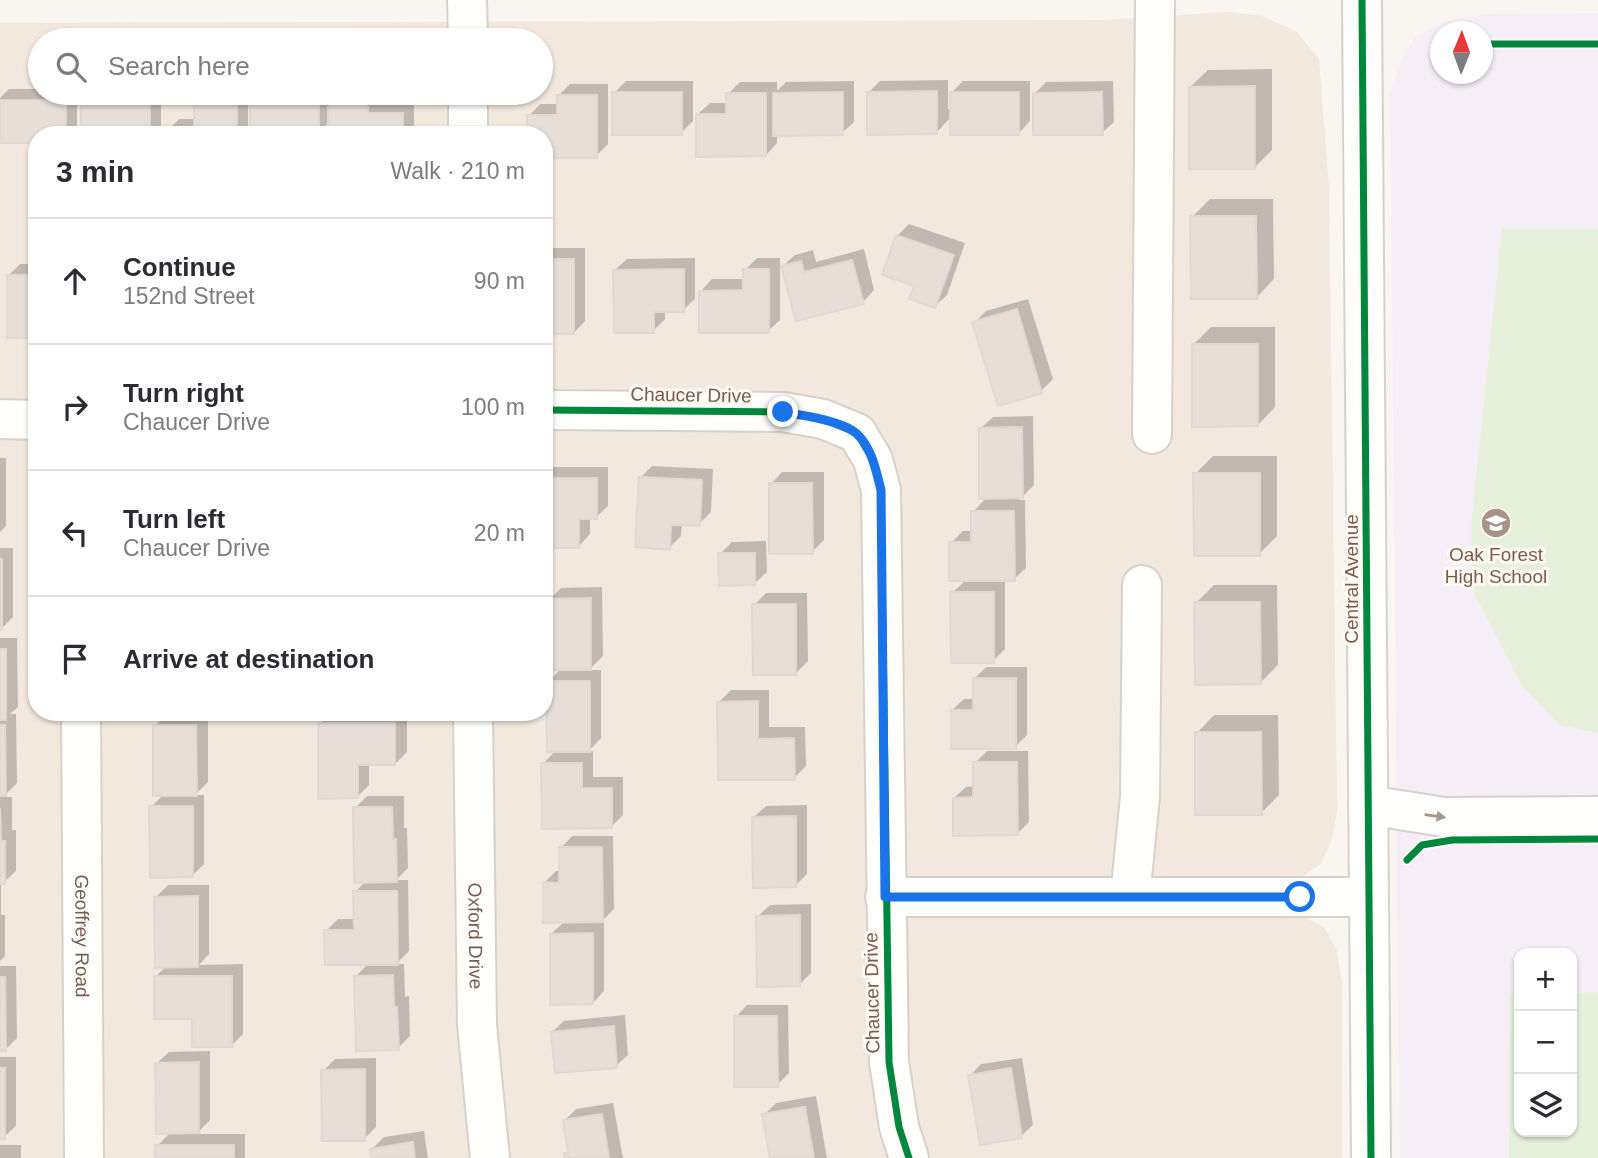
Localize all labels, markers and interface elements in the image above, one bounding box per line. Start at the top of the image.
north arrow [1430,21,1493,84]
search box [28,28,553,105]
icon: search [52,48,90,86]
text: Search here [108,51,250,81]
text: 3 min [56,155,134,188]
text: Walk · 210 m [390,158,525,184]
text: Continue [123,252,236,282]
icon: ahead [56,262,94,300]
text: 90 m [474,268,525,294]
text: 152nd Street [123,283,255,309]
text: Turn right [123,378,244,408]
street label: Chaucer Drive [630,383,752,407]
icon: right [56,388,94,426]
text: 100 m [461,394,525,420]
route end [767,396,798,427]
text: Chaucer Drive [123,409,270,435]
text: Turn left [123,504,225,534]
school or university icon: Oak Forest High School [1479,506,1513,540]
icon: left [56,514,94,552]
street label: Central Avenue [1341,514,1362,644]
text: 20 m [474,520,525,546]
text: Chaucer Drive [123,535,270,561]
place label: Oak Forest High School [1445,544,1547,587]
icon: arrive [56,640,94,678]
text: Arrive at destination [123,644,374,674]
one-way arrow [1425,810,1447,821]
street label: Geoffrey Road [72,874,93,998]
route start [1284,881,1315,912]
street label: Oxford Drive [465,883,487,989]
street label: Chaucer Drive [860,932,884,1054]
map controls [1514,948,1577,1137]
button: + [1514,948,1577,1011]
button: − [1514,1011,1577,1074]
button: layers [1514,1074,1577,1137]

